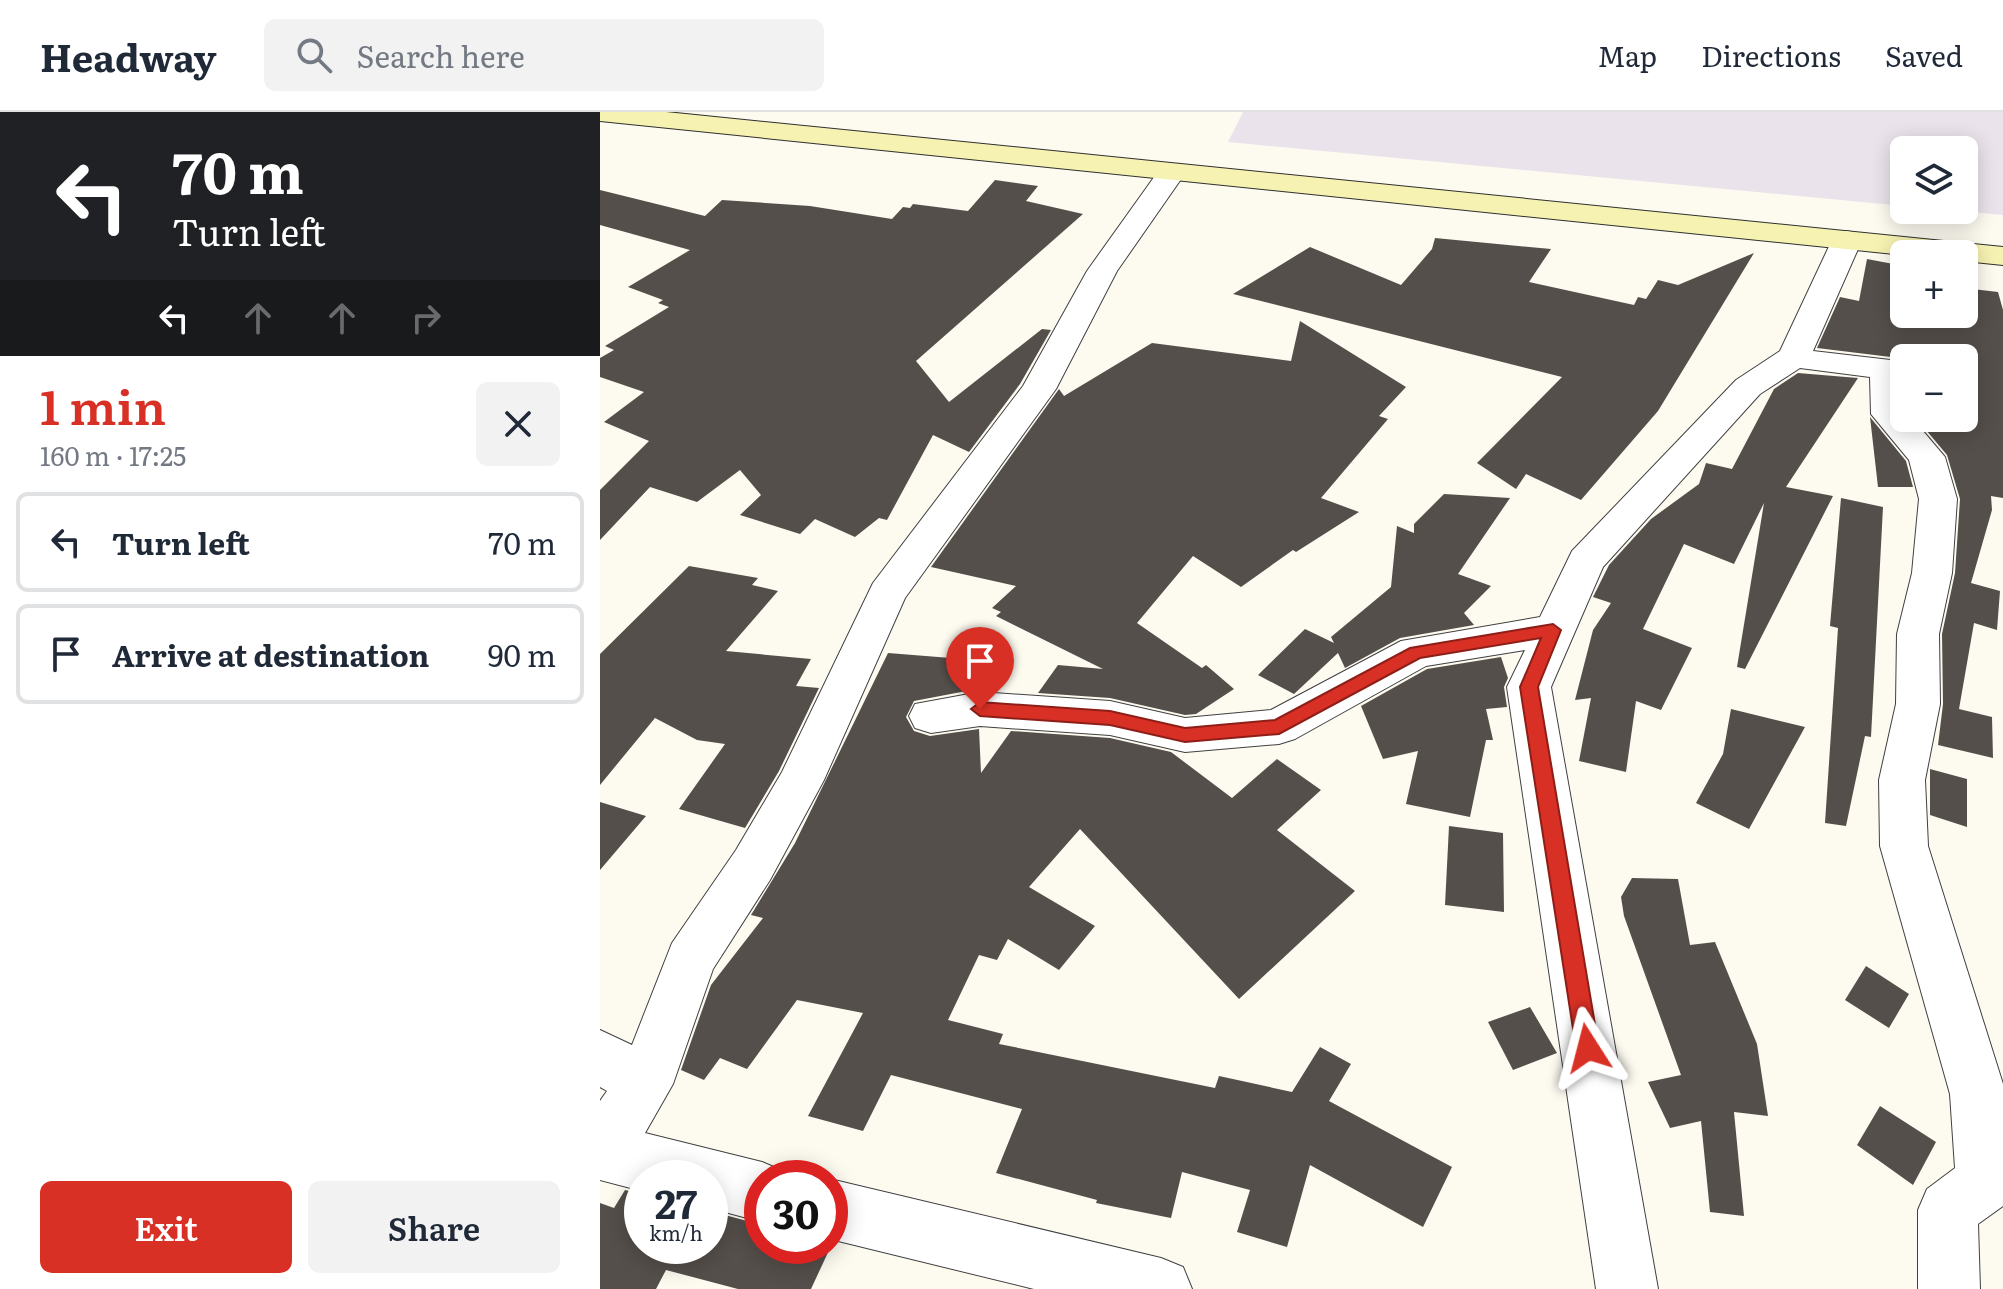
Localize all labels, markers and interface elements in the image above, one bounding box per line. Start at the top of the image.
search box [264,19,824,91]
text: Headway [40,27,216,84]
icon: search [292,33,336,77]
text: Search here [356,33,525,77]
text: Map [1598,34,1657,76]
text: Directions [1701,34,1841,76]
text: Saved [1885,34,1963,76]
text: 70 m [172,128,304,211]
map controls [1890,136,1978,432]
button: layers [1890,136,1978,224]
icon: left [40,144,144,248]
text: Turn left [172,204,326,257]
button: + [1890,240,1978,328]
icon: left [152,296,196,340]
icon: ahead [236,296,280,340]
icon: ahead [320,296,364,340]
icon: right [404,296,448,340]
button: − [1890,344,1978,432]
text: 1 min [40,369,166,440]
button: close [476,382,560,466]
text: 160 m · 17:25 [40,435,186,474]
icon: left [44,520,88,564]
text: Turn left [112,520,250,564]
text: 70 m [488,520,556,564]
pin [946,627,1014,709]
icon: arrive [44,632,88,676]
text: Arrive at destination [112,632,429,676]
text: 90 m [488,632,556,676]
icon: arrive [958,639,1002,683]
position arrow [1546,1006,1630,1090]
speed limit sign: 30 [744,1160,848,1264]
text: 27 [655,1172,697,1231]
button: Exit [40,1181,292,1273]
button: Share [308,1181,560,1273]
text: km/h [649,1217,703,1247]

